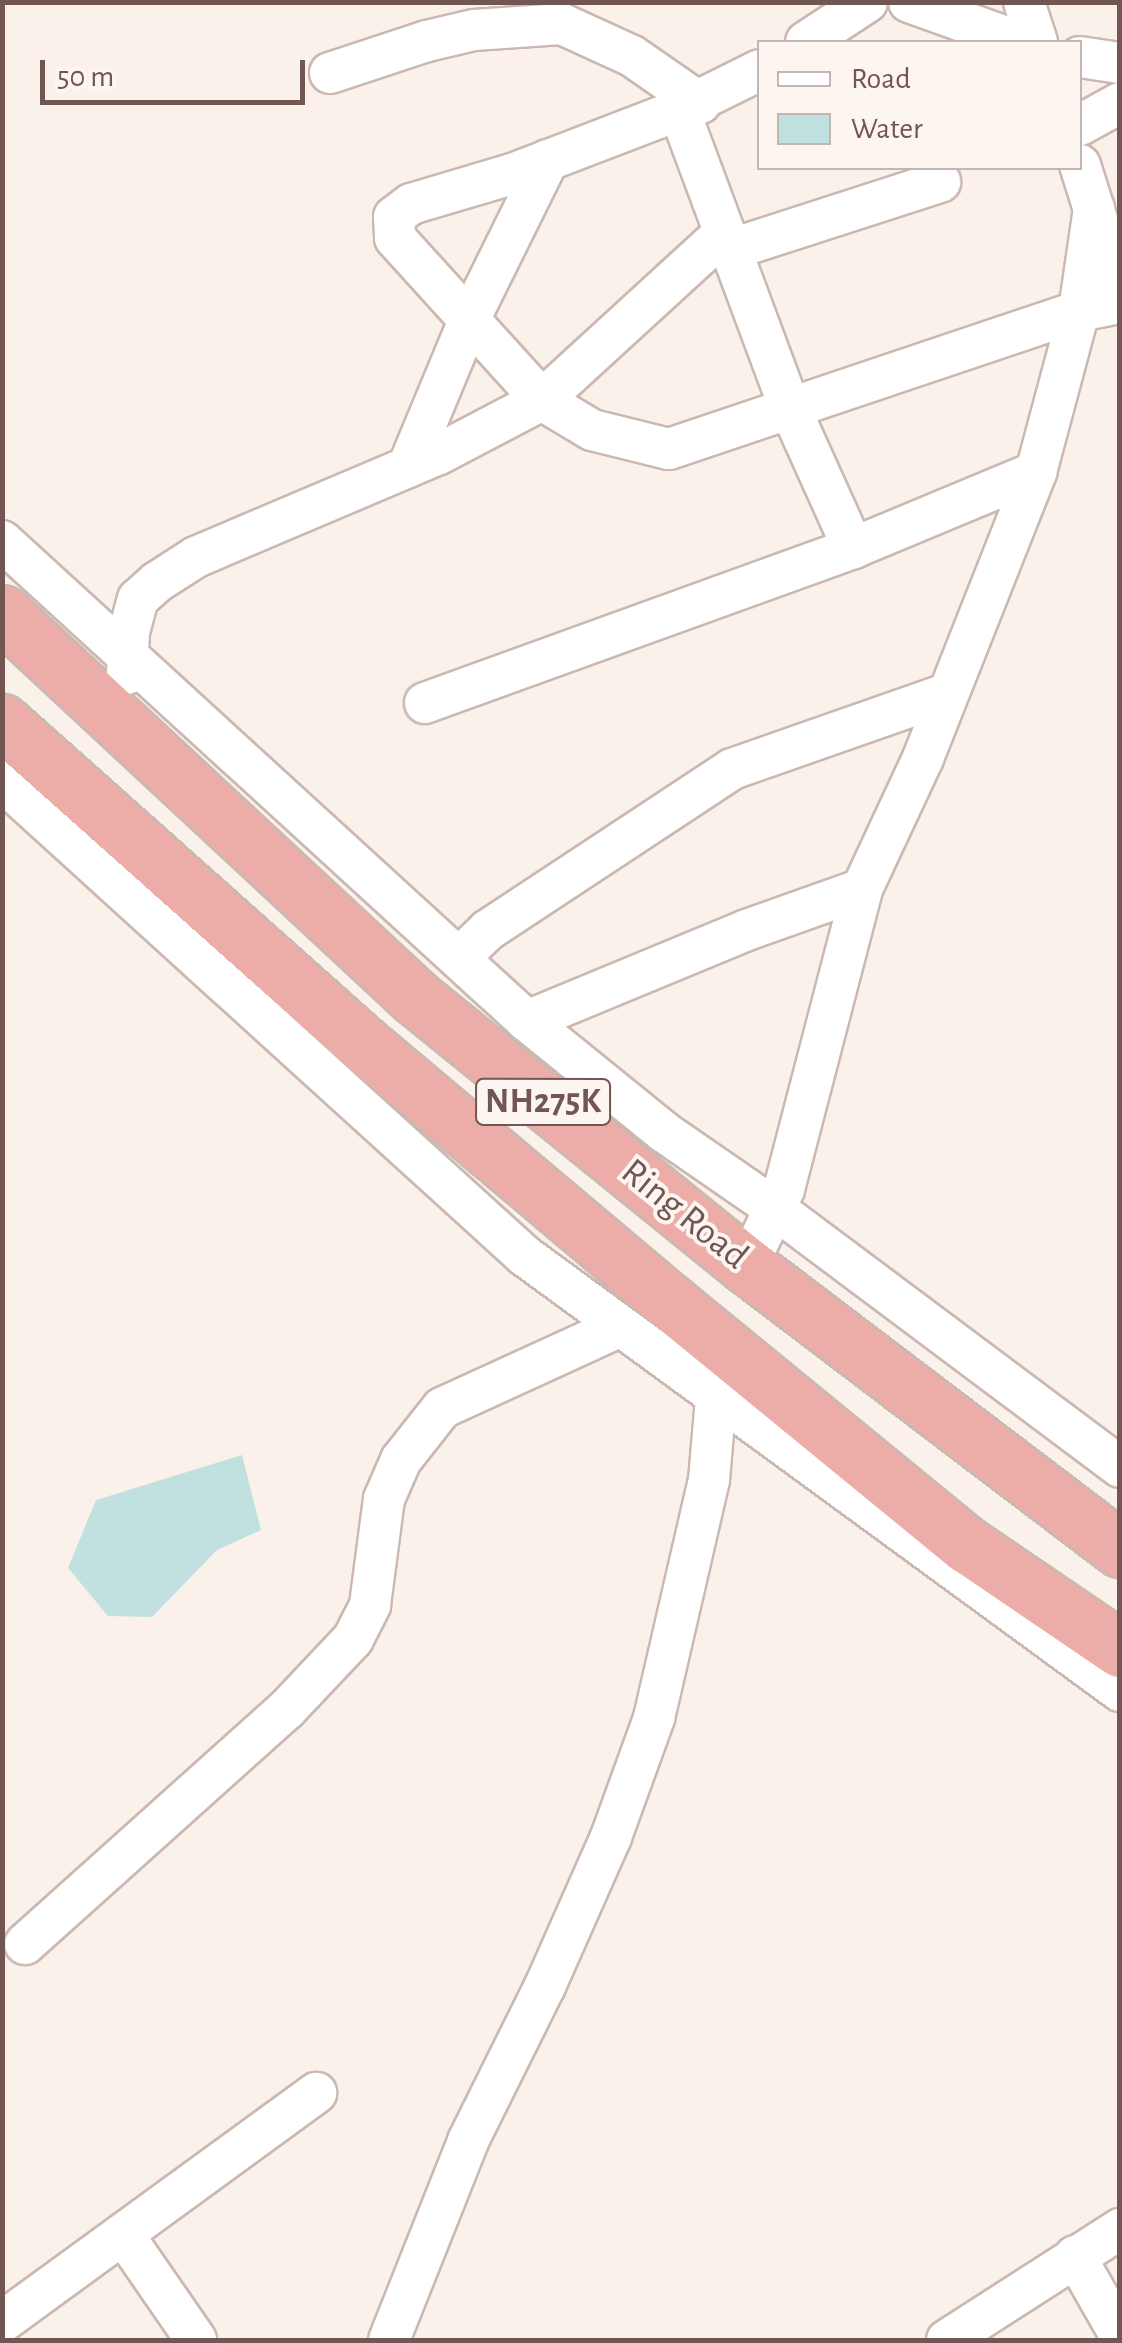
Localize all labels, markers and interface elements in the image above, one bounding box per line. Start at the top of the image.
scale bar [45,40,310,102]
legend [757,40,1082,170]
text: 50 m [57,62,114,92]
text: Road [851,64,911,94]
text: Water [851,114,923,144]
road number: NH275K [473,1072,613,1132]
street label: Ring Road [611,1150,757,1280]

